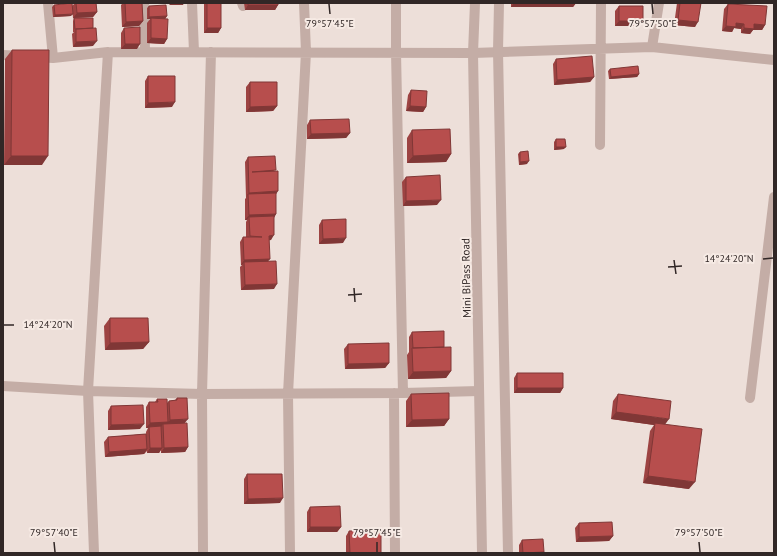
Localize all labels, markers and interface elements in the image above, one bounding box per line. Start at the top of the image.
text: 79°57'45"E [306,17,354,30]
text: 79°57'50"E [629,17,677,30]
street label: Mini BiPass Road [458,238,474,318]
text: 14°24'20"N [704,252,754,265]
text: 14°24'20"N [23,318,73,331]
text: 79°57'40"E [30,526,78,539]
text: 79°57'45"E [353,526,401,539]
text: 79°57'50"E [675,526,723,539]

